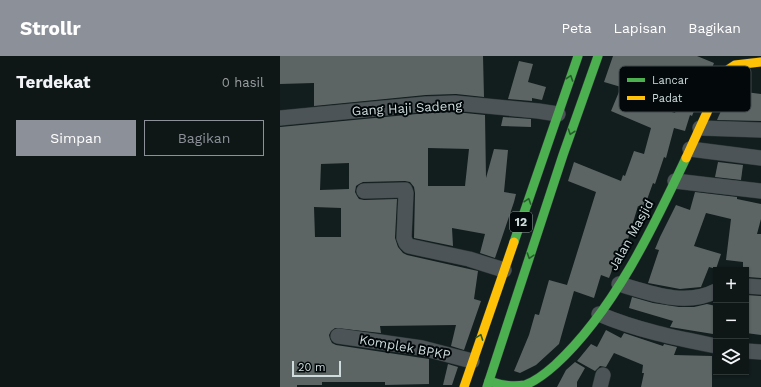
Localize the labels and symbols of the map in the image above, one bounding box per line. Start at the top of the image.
legend [619,66,751,112]
one-way arrow [565,74,574,81]
text: Lancar [652,74,689,87]
text: Padat [652,92,683,105]
street label: Gang Haji Sadeng [351,98,463,118]
one-way arrow [567,129,576,136]
one-way arrow [523,197,532,204]
street label: Jalan Masjid [605,197,657,273]
road number: 12 [510,212,532,232]
one-way arrow [526,252,535,259]
street label: Komplek BPKP [358,332,452,362]
one-way arrow [476,333,484,340]
scale bar [292,359,341,378]

